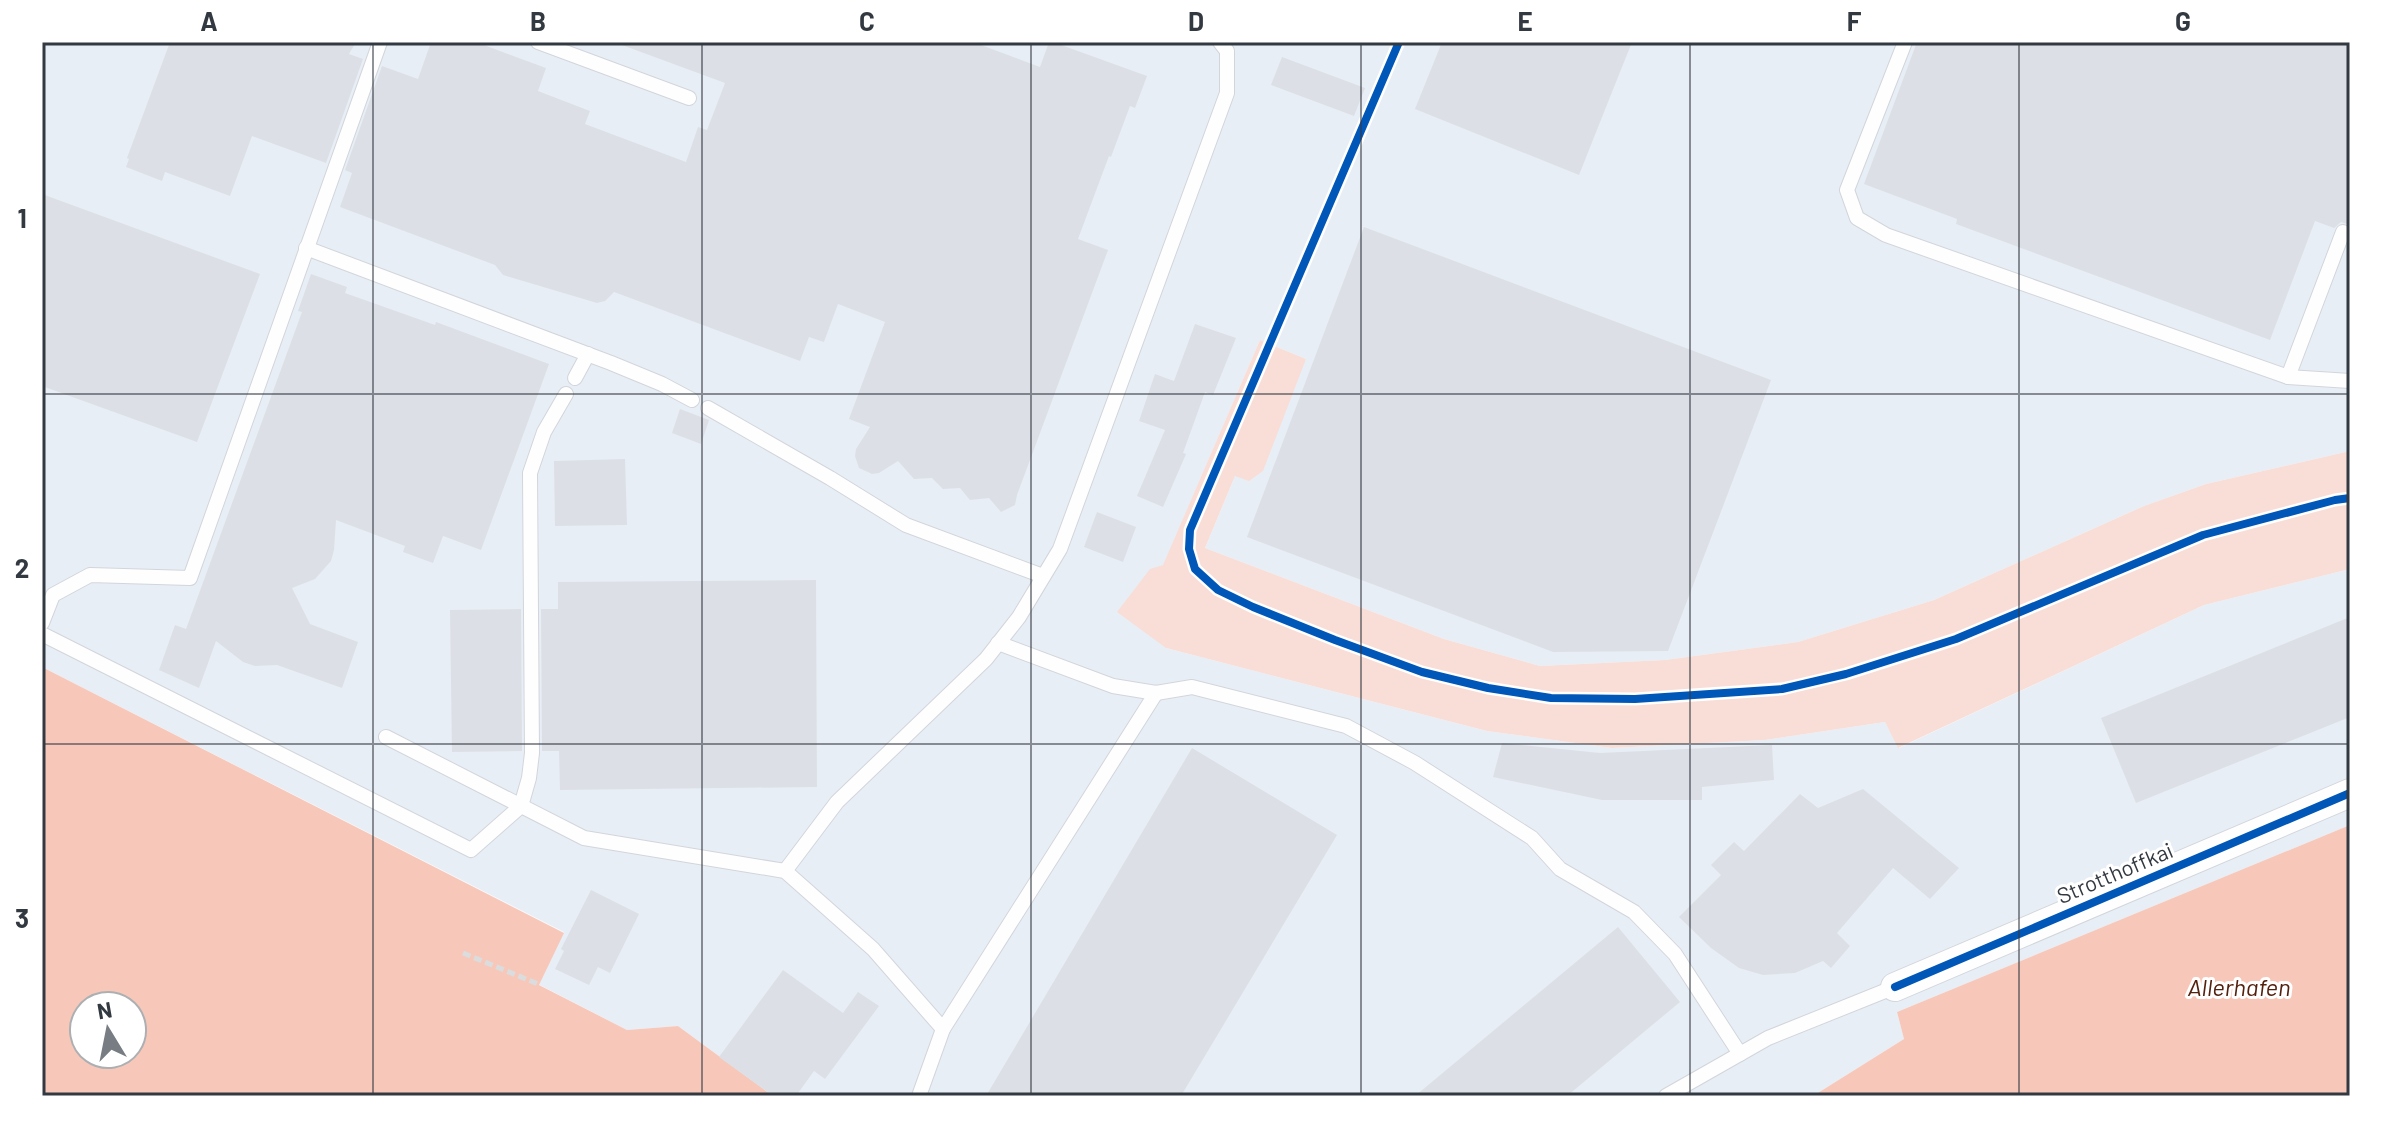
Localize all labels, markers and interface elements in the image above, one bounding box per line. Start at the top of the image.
text: A [200,5,218,36]
text: B [530,5,546,36]
text: C [859,5,875,36]
text: D [1188,5,1204,36]
text: E [1517,5,1533,36]
text: F [1847,5,1862,36]
text: G [2175,5,2191,36]
text: 1 [17,202,27,233]
text: 2 [15,552,29,583]
street label: Strotthoffkai [2053,836,2177,908]
text: 3 [15,902,29,933]
water label: Allerhafen [2187,972,2291,1001]
north arrow [68,990,148,1070]
text: N [95,995,114,1023]

